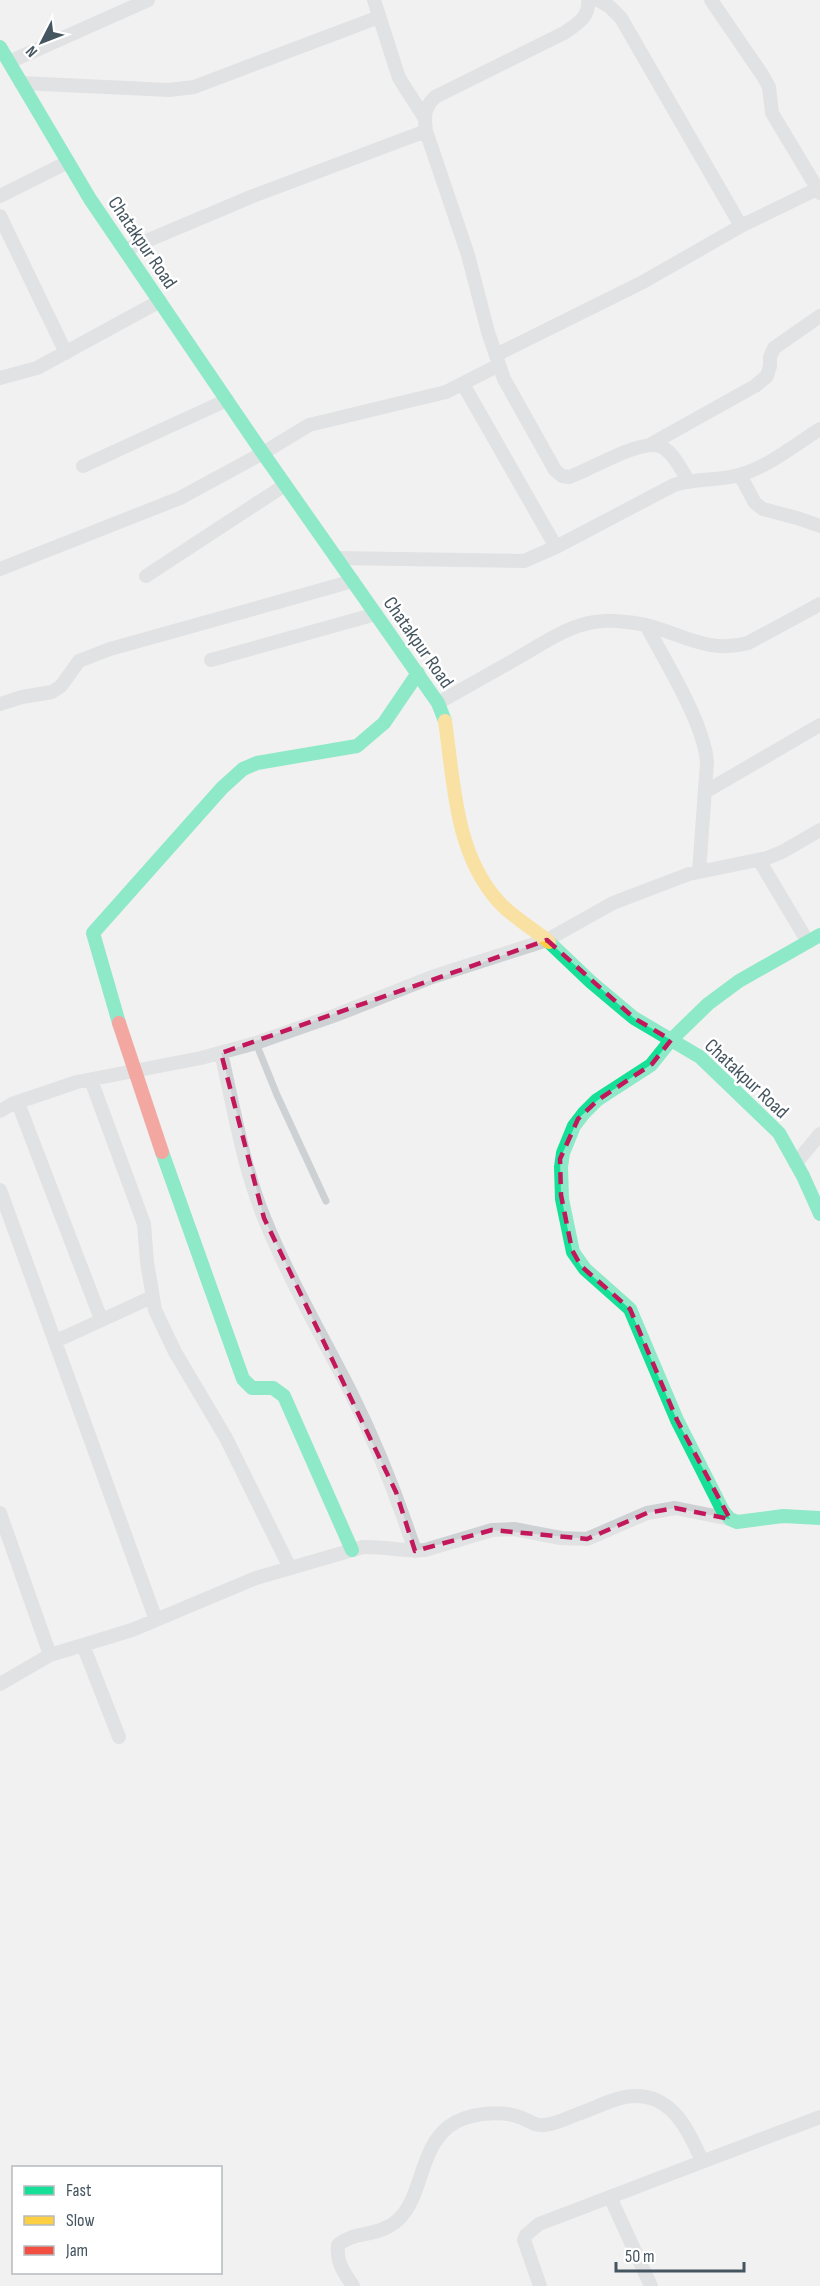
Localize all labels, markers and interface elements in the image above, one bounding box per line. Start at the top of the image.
north arrow [12,12,72,72]
text: N [22,42,42,61]
street label: Chatakpur Road [103,192,182,293]
street label: Chatakpur Road [378,592,458,693]
street label: Chatakpur Road [699,1034,793,1124]
legend [12,2166,222,2274]
text: Fast [66,2180,92,2201]
text: Slow [66,2210,95,2231]
scale bar [616,2235,744,2273]
text: Jam [65,2240,88,2261]
text: 50 m [625,2246,655,2267]

